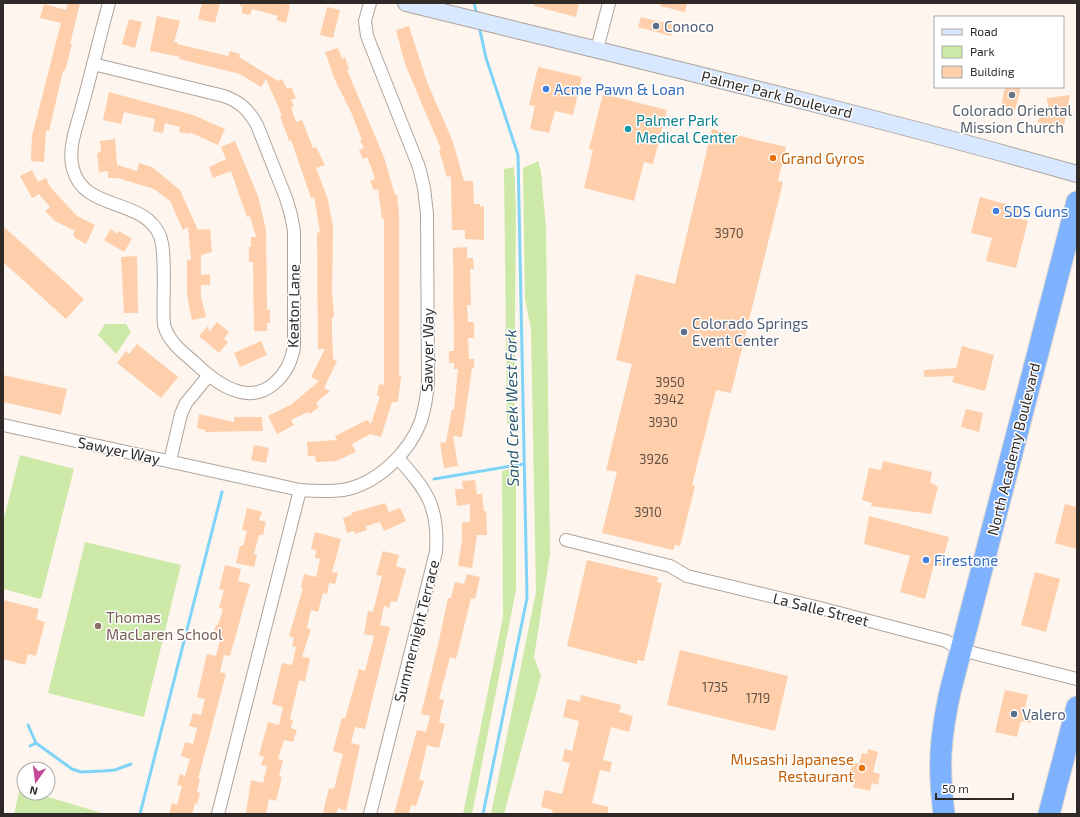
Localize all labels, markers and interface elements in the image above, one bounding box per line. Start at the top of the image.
legend [934,16,1064,88]
place label: Conoco [664,17,714,35]
marker: Conoco [651,21,661,31]
text: Road [970,24,998,38]
text: Park [970,44,995,58]
text: Building [970,64,1015,78]
street label: Palmer Park Boulevard [700,67,854,121]
place label: Acme Pawn & Loan [554,80,685,98]
marker: Acme Pawn & Loan [541,84,551,94]
marker: Colorado Oriental Mission Church [1007,90,1017,100]
place label: Colorado Oriental Mission Church [952,101,1072,136]
place label: Palmer Park Medical Center [636,111,738,146]
marker: Palmer Park Medical Center [623,124,633,134]
place label: Grand Gyros [781,149,865,167]
marker: Grand Gyros [768,153,778,163]
place label: SDS Guns [1004,202,1068,220]
marker: SDS Guns [991,206,1001,216]
house number: 3970 [714,225,744,241]
street label: Keaton Lane [283,264,303,348]
street label: Sawyer Way [417,308,437,392]
place label: Colorado Springs Event Center [692,314,808,349]
marker: Colorado Springs Event Center [679,327,689,337]
water label: Sand Creek West Fork [500,329,522,487]
street label: North Academy Boulevard [983,361,1043,537]
house number: 3950 [655,374,685,390]
house number: 3942 [654,391,684,407]
house number: 3930 [648,414,678,430]
street label: Sawyer Way [76,432,162,468]
house number: 3926 [639,451,669,467]
house number: 3910 [634,504,662,520]
place label: Firestone [934,551,998,569]
marker: Firestone [921,555,931,565]
street label: Summernight Terrace [390,558,442,704]
street label: La Salle Street [771,588,871,630]
place label: Thomas MacLaren School [106,608,223,643]
marker: Thomas MacLaren School [93,621,103,631]
house number: 1735 [702,679,728,695]
house number: 1719 [746,690,770,706]
place label: Valero [1022,705,1066,723]
marker: Valero [1009,709,1019,719]
place label: Musashi Japanese Restaurant [731,750,854,785]
north arrow [16,761,56,801]
marker: Musashi Japanese Restaurant [857,763,867,773]
scale bar [936,775,1013,801]
text: 50 m [942,781,969,795]
text: N [28,784,39,798]

